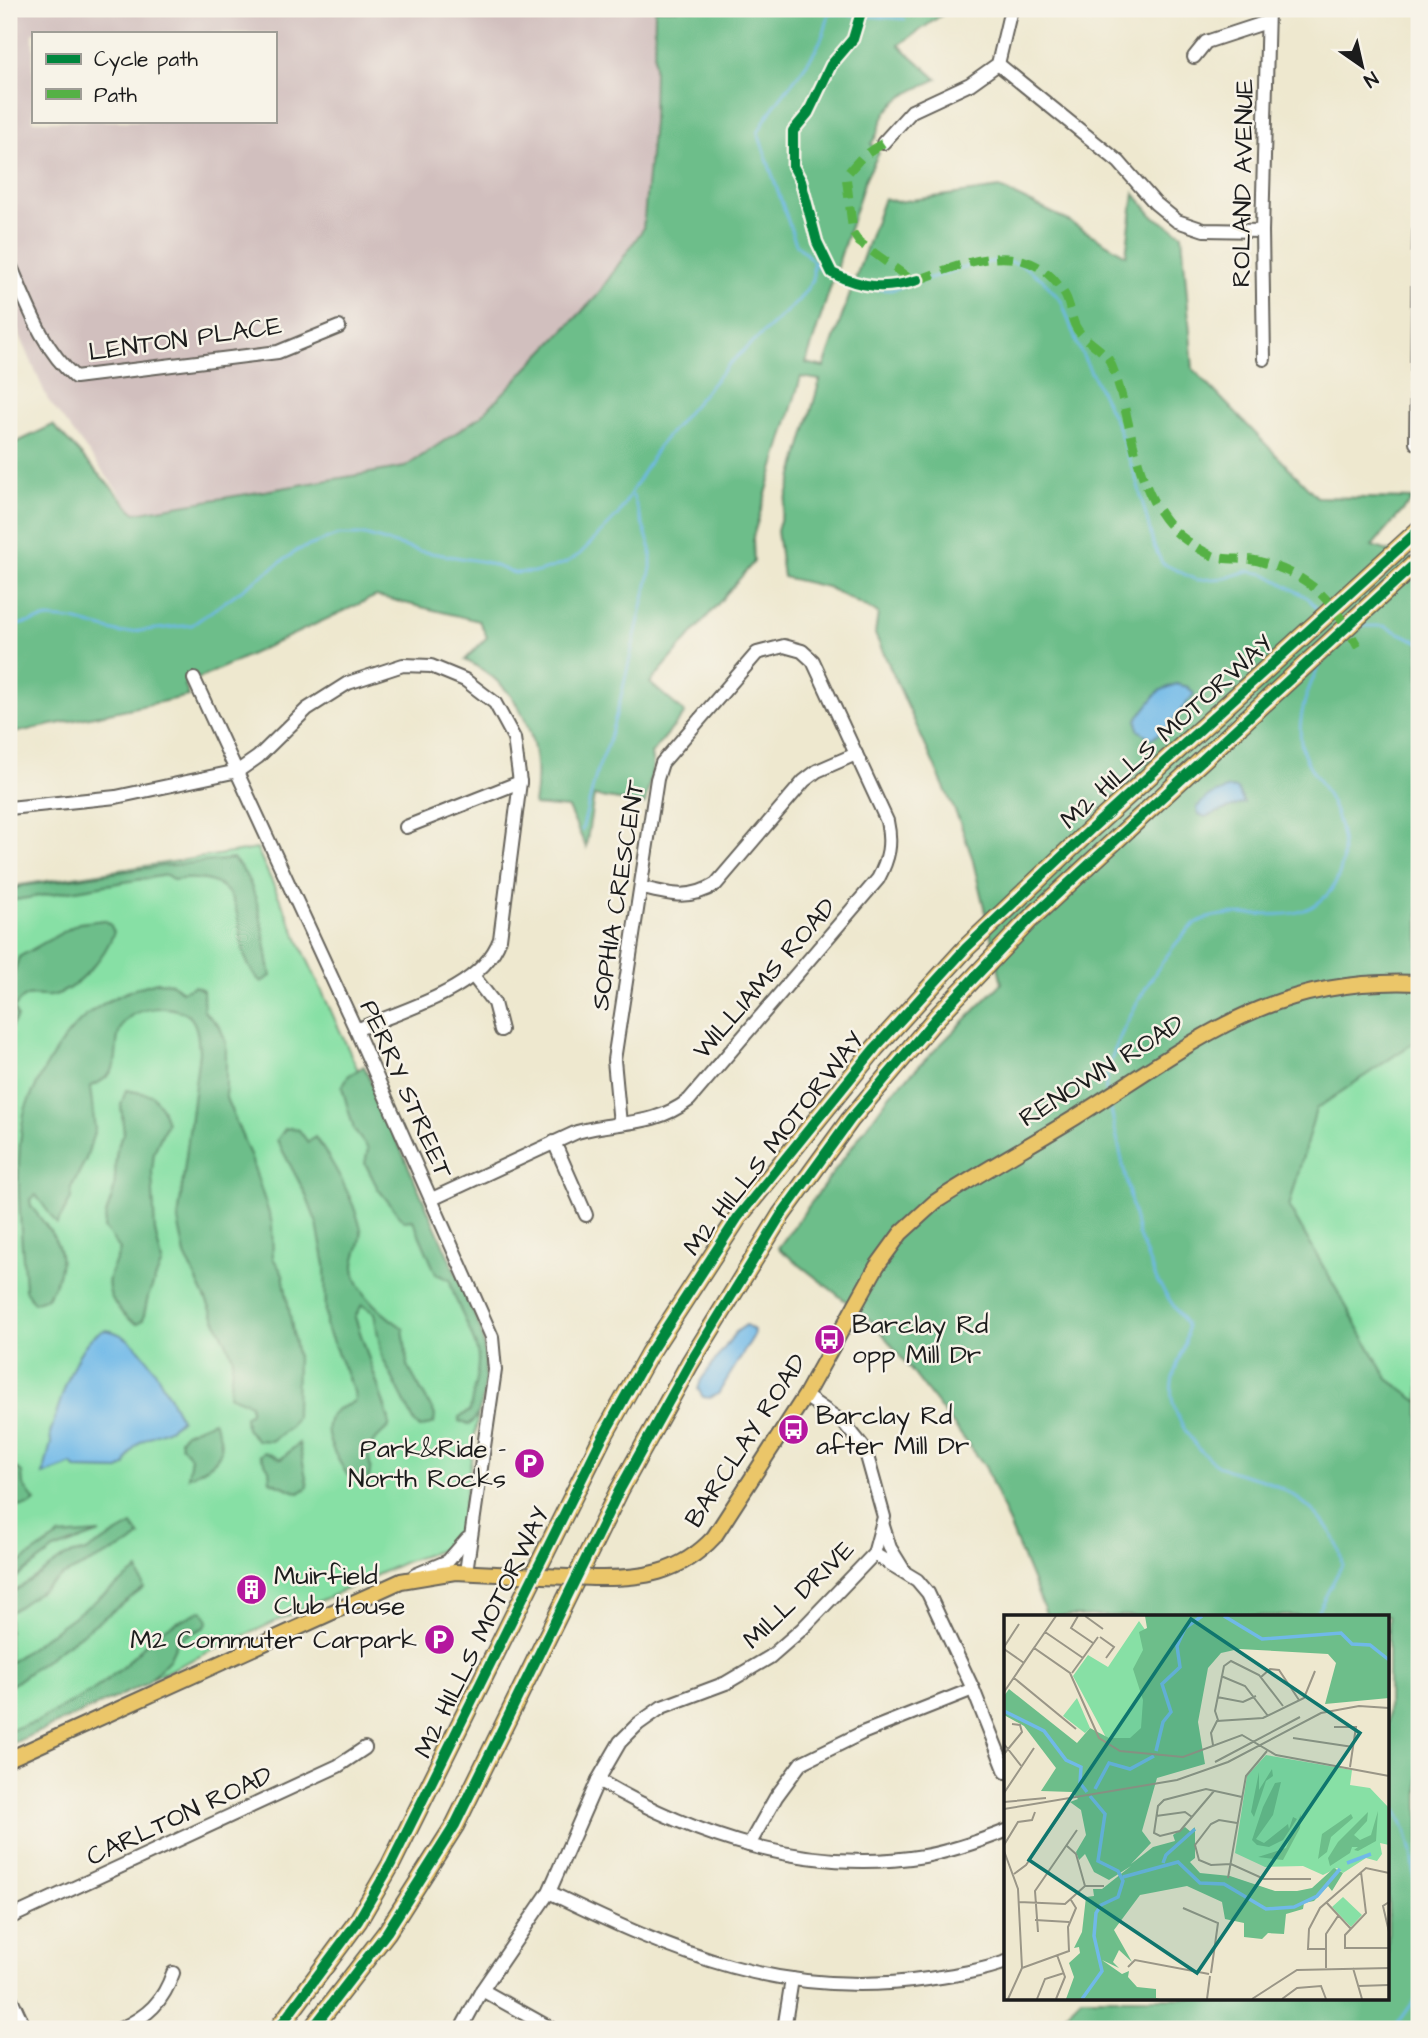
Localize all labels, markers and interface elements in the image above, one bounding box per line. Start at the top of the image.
legend [32,32,276,122]
north arrow [1326,32,1396,102]
text: Cycle path [94,45,199,76]
text: N [1358,64,1383,93]
street label: ROLAND AVENUE [1223,78,1263,288]
text: Path [94,81,138,110]
street label: LENTON PLACE [86,308,284,370]
street label: M2 HILLS MOTORWAY [1052,626,1281,837]
street label: SOPHIA CRESCENT [582,777,654,1013]
street label: WILLIAMS ROAD [685,890,845,1067]
street label: PERRY STREET [351,994,462,1185]
street label: RENOWN ROAD [1012,1006,1191,1136]
street label: M2 HILLS MOTORWAY [675,1024,873,1263]
place label: Barclay Rd opp Mill Dr [852,1307,988,1373]
bus stop icon: Barclay Rd opp Mill Dr [812,1322,846,1356]
street label: BARCLAY ROAD [676,1347,816,1534]
place label: Barclay Rd after Mill Dr [816,1398,969,1464]
bus stop icon: Barclay Rd after Mill Dr [776,1413,810,1447]
place label: Park&Ride - North Rocks [348,1431,506,1497]
parking icon: Park&Ride - North Rocks [512,1446,546,1480]
street label: M2 HILLS MOTORWAY [405,1501,559,1764]
street label: MILL DRIVE [735,1532,863,1657]
place label: Muirfield Club House [274,1558,405,1624]
building icon: Muirfield Club House [234,1573,268,1607]
inset map [1004,1615,1390,2000]
place label: M2 Commuter Carpark [130,1622,417,1658]
parking icon: M2 Commuter Carpark [423,1622,457,1656]
street label: CARLTON ROAD [81,1757,278,1875]

